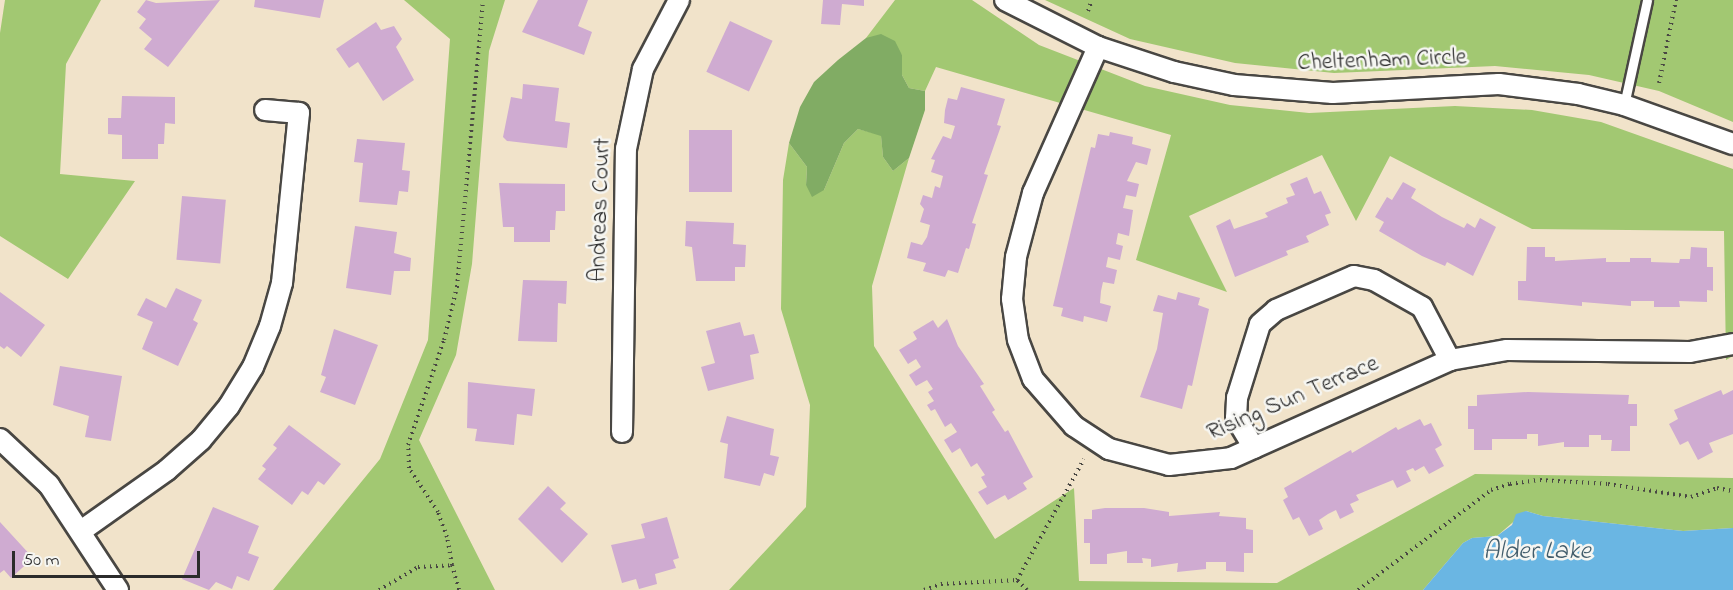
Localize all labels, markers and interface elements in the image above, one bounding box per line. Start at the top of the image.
street label: Cheltenham Circle [1297,44,1467,78]
street label: Andreas Court [584,137,618,283]
street label: Rising Sun Terrace [1203,350,1383,448]
water label: Alder Lake [1483,537,1591,569]
scale bar [15,539,202,577]
text: 50 m [23,548,60,574]

